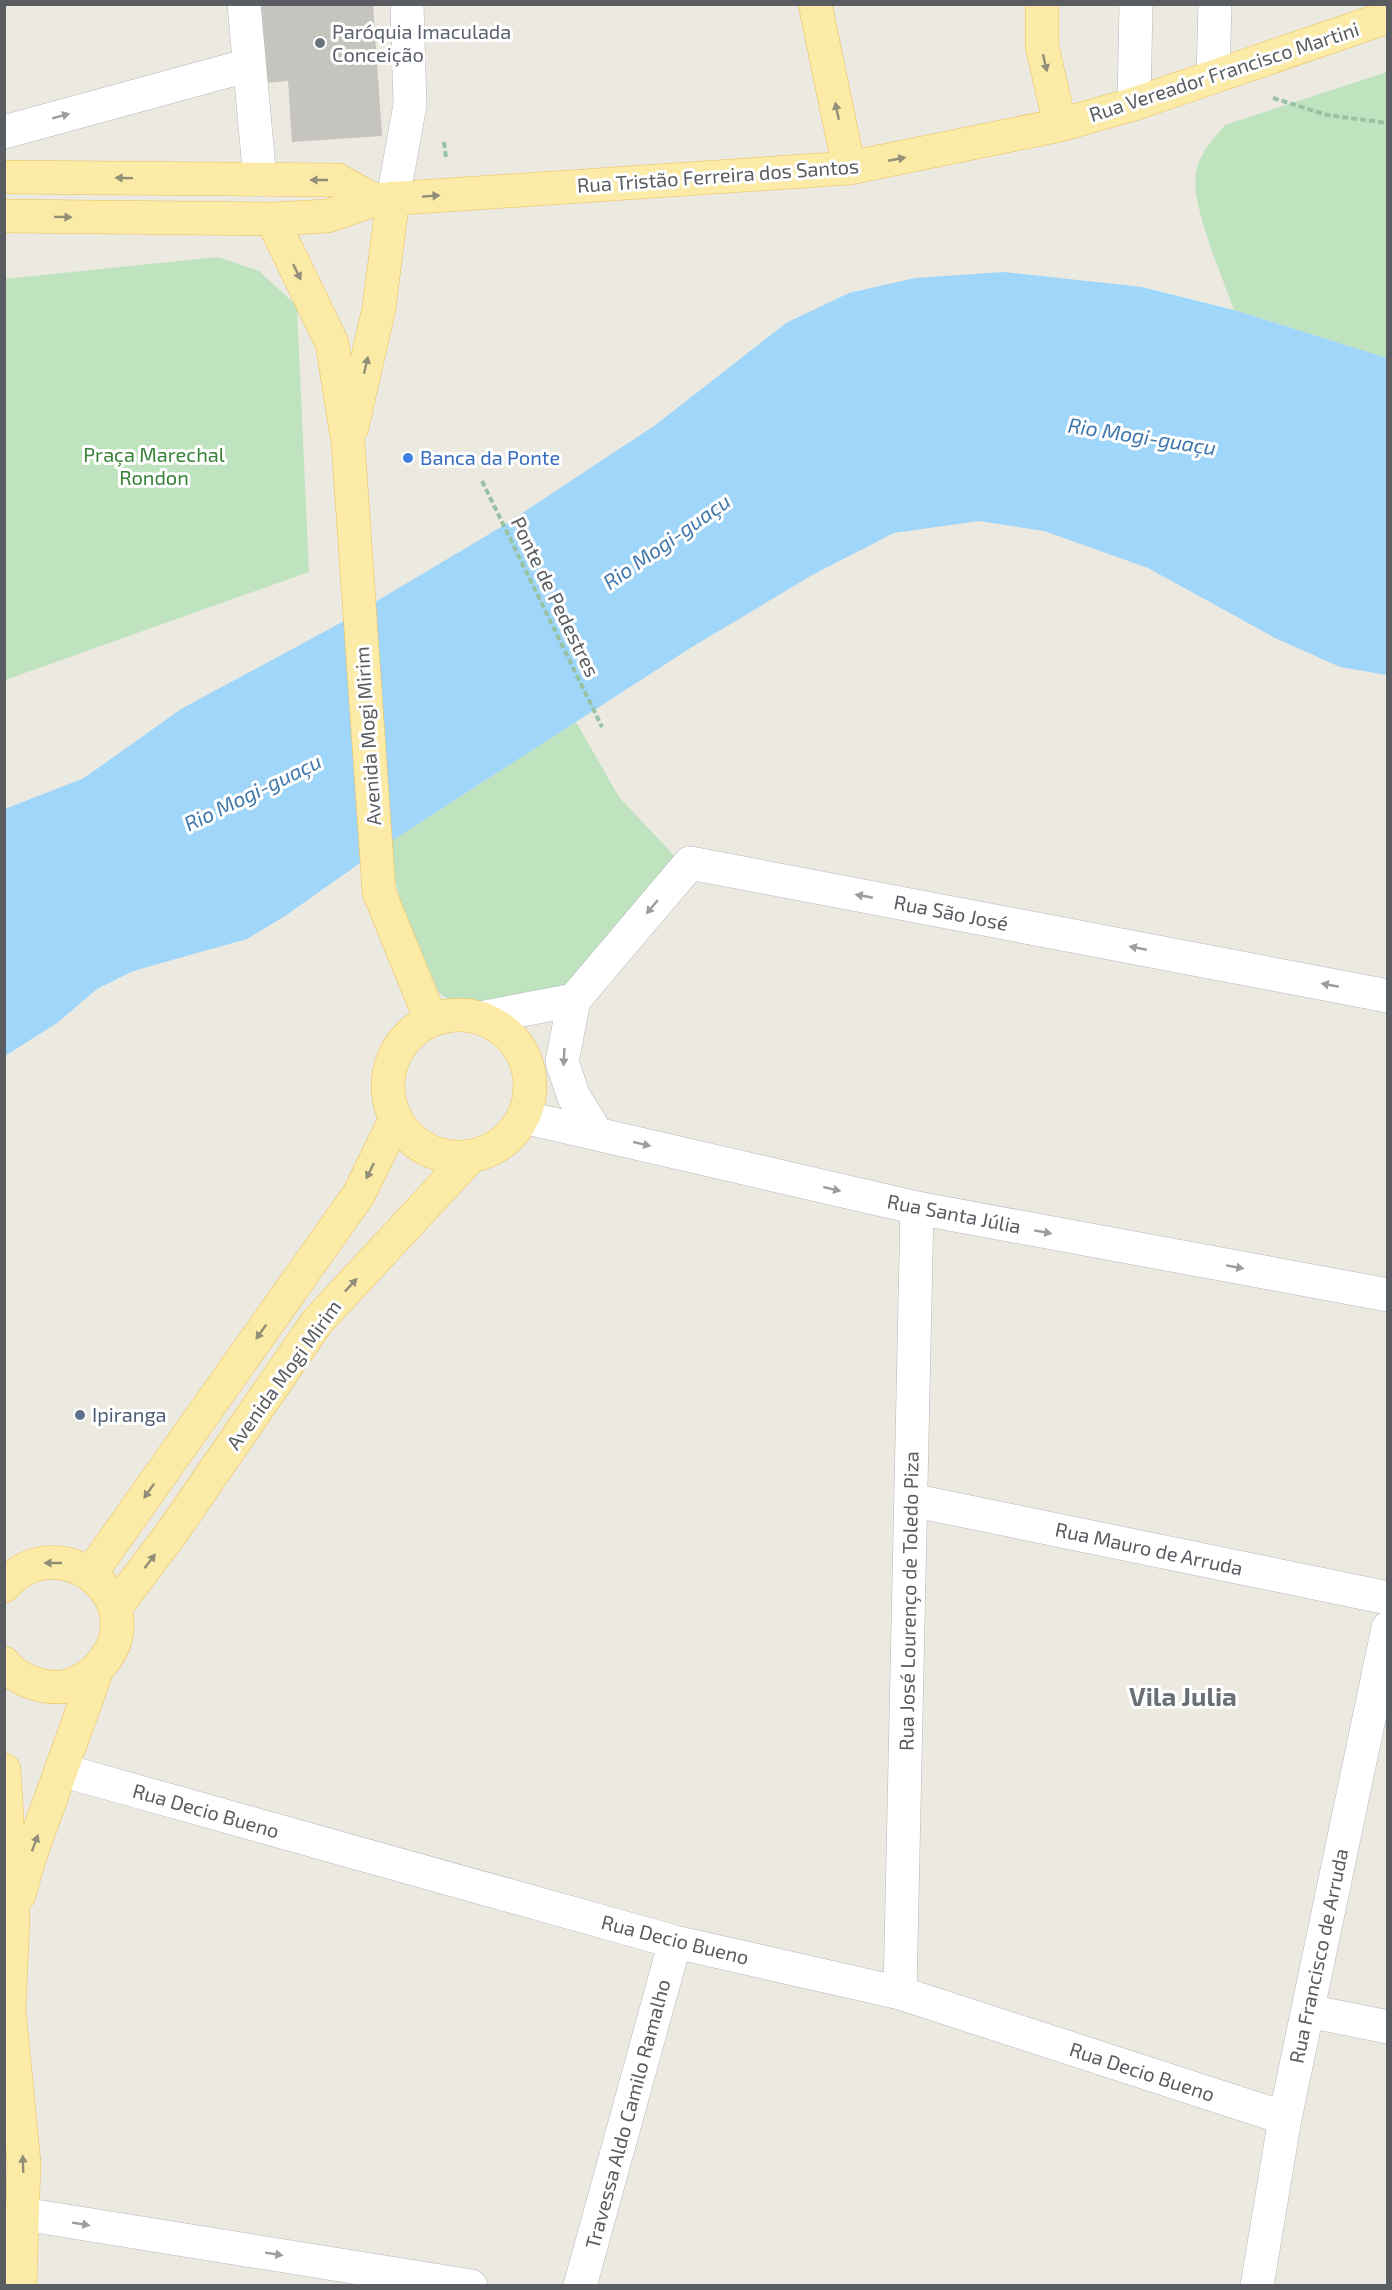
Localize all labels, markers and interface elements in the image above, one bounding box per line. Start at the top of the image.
street label: Rua Vereador Francisco Martini [1086,16,1362,126]
place label: Paróquia Imaculada Conceição [332,19,511,67]
marker: Paróquia Imaculada Conceição [313,36,327,50]
one-way arrow [1041,53,1051,72]
one-way arrow [832,101,841,120]
one-way arrow [52,111,70,120]
street label: Rua Tristão Ferreira dos Santos [576,153,860,197]
one-way arrow [888,154,907,163]
one-way arrow [115,174,134,183]
one-way arrow [310,175,329,185]
one-way arrow [422,191,441,201]
one-way arrow [53,212,72,222]
one-way arrow [293,263,302,280]
one-way arrow [362,356,372,375]
water label: Rio Mogi-guaçu [1066,411,1218,462]
park label: Praça Marechal Rondon [83,442,225,489]
place label: Banca da Ponte [420,445,560,469]
marker: Banca da Ponte [401,451,415,465]
water label: Rio Mogi-guaçu [598,488,736,596]
street label: Ponte de Pedestres [507,513,605,681]
street label: Avenida Mogi Mirim [349,646,385,826]
water label: Rio Mogi-guaçu [180,748,326,837]
street label: Rua São José [892,889,1010,935]
one-way arrow [855,891,874,900]
one-way arrow [646,899,659,915]
one-way arrow [1129,943,1148,952]
one-way arrow [1320,980,1339,989]
one-way arrow [560,1048,569,1067]
one-way arrow [633,1140,651,1150]
one-way arrow [366,1162,375,1179]
one-way arrow [823,1184,841,1194]
street label: Rua Santa Júlia [885,1188,1023,1238]
one-way arrow [1034,1228,1053,1237]
one-way arrow [1226,1263,1245,1272]
one-way arrow [344,1278,358,1292]
street label: Avenida Mogi Mirim [221,1295,346,1454]
one-way arrow [255,1324,267,1340]
place label: Ipiranga [92,1402,166,1426]
marker: Ipiranga [73,1408,87,1422]
street label: Rua José Lourenço de Toledo Piza [893,1451,924,1751]
one-way arrow [143,1483,155,1499]
street label: Rua Mauro de Arruda [1053,1516,1245,1580]
one-way arrow [144,1553,156,1569]
one-way arrow [44,1558,63,1568]
district label: Vila Julia [1129,1680,1237,1711]
street label: Rua Decio Bueno [130,1778,282,1842]
one-way arrow [30,1834,40,1852]
street label: Rua Francisco de Arruda [1284,1846,1353,2065]
street label: Rua Decio Bueno [599,1909,752,1969]
street label: Travessa Aldo Camilo Ramalho [579,1976,675,2251]
street label: Rua Decio Bueno [1067,2036,1218,2106]
one-way arrow [19,2155,28,2174]
one-way arrow [72,2219,91,2228]
one-way arrow [264,2250,283,2259]

